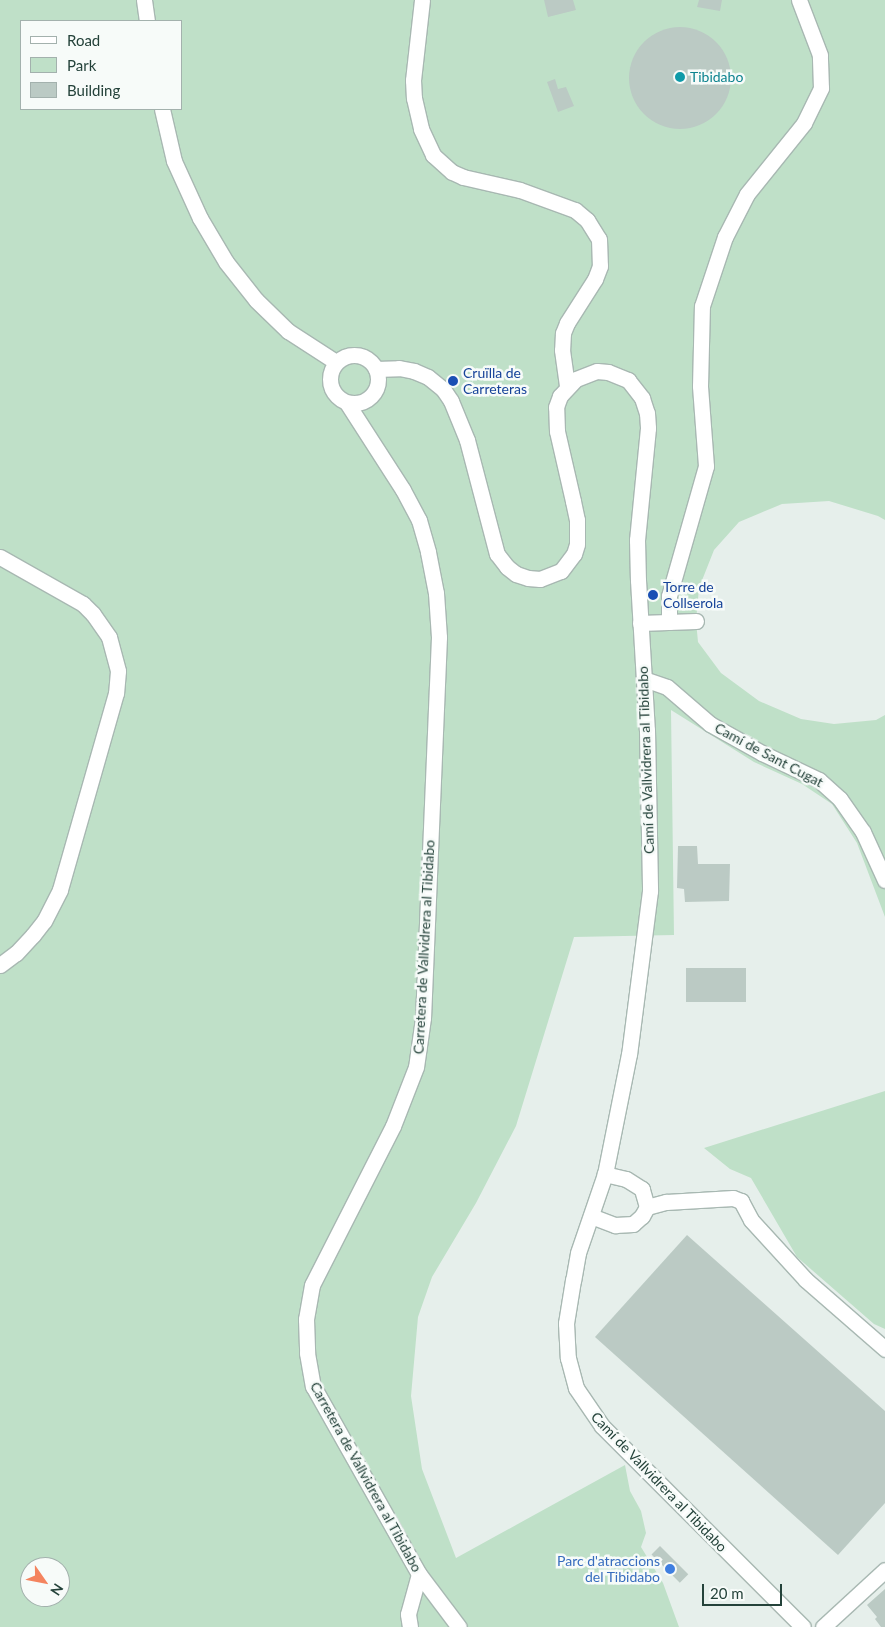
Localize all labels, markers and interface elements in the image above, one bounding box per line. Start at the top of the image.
legend [20,20,182,110]
text: Road [67,31,100,49]
text: Park [67,56,96,74]
place label: Tibidabo [690,69,743,85]
marker: Tibidabo [674,71,686,83]
text: Building [67,81,120,99]
place label: Cruïlla de Carreteras [463,365,527,398]
marker: Cruïlla de Carreteras [447,375,459,387]
place label: Torre de Collserola [663,579,723,612]
marker: Torre de Collserola [647,589,659,601]
street label: Camí de Vallvidrera al Tibidabo [634,665,658,855]
street label: Camí de Sant Cugat [712,719,826,791]
street label: Carretera de Vallvidrera al Tibidabo [410,839,438,1055]
street label: Carretera de Vallvidrera al Tibidabo [306,1379,426,1575]
street label: Camí de Vallvidrera al Tibidabo [587,1408,731,1556]
place label: Parc d'atraccions del Tibidabo [557,1553,660,1585]
north arrow [20,1557,70,1607]
marker: Parc d'atraccions del Tibidabo [664,1563,676,1575]
scale bar [705,1574,785,1606]
text: N [47,1581,67,1599]
text: 20 m [710,1584,744,1602]

